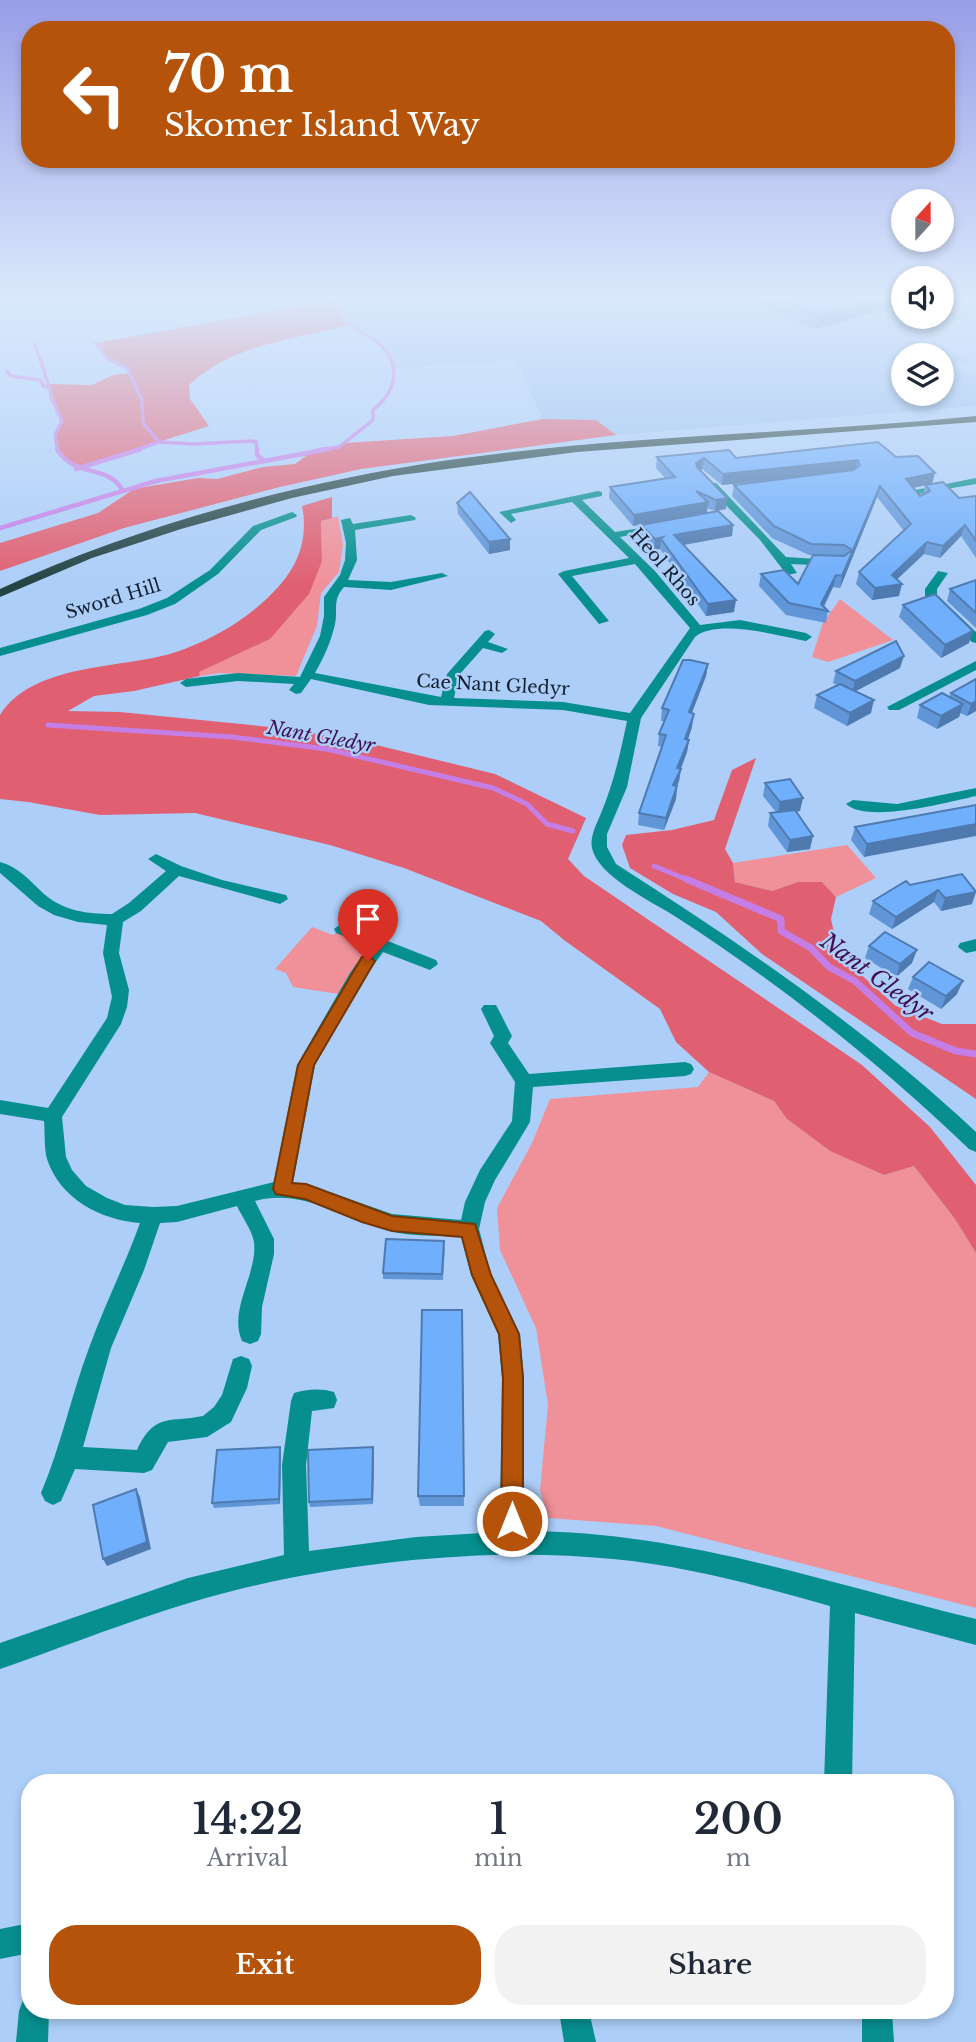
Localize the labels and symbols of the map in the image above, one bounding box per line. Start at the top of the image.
north arrow [891,189,954,252]
street label: Heol Rhos [625,524,705,610]
street label: Sword Hill [63,574,163,624]
street label: Cae Nant Gledyr [416,670,571,700]
water label: Nant Gledyr [264,715,378,758]
pin [338,889,398,961]
water label: Nant Gledyr [814,926,940,1028]
position arrow [475,1484,549,1558]

